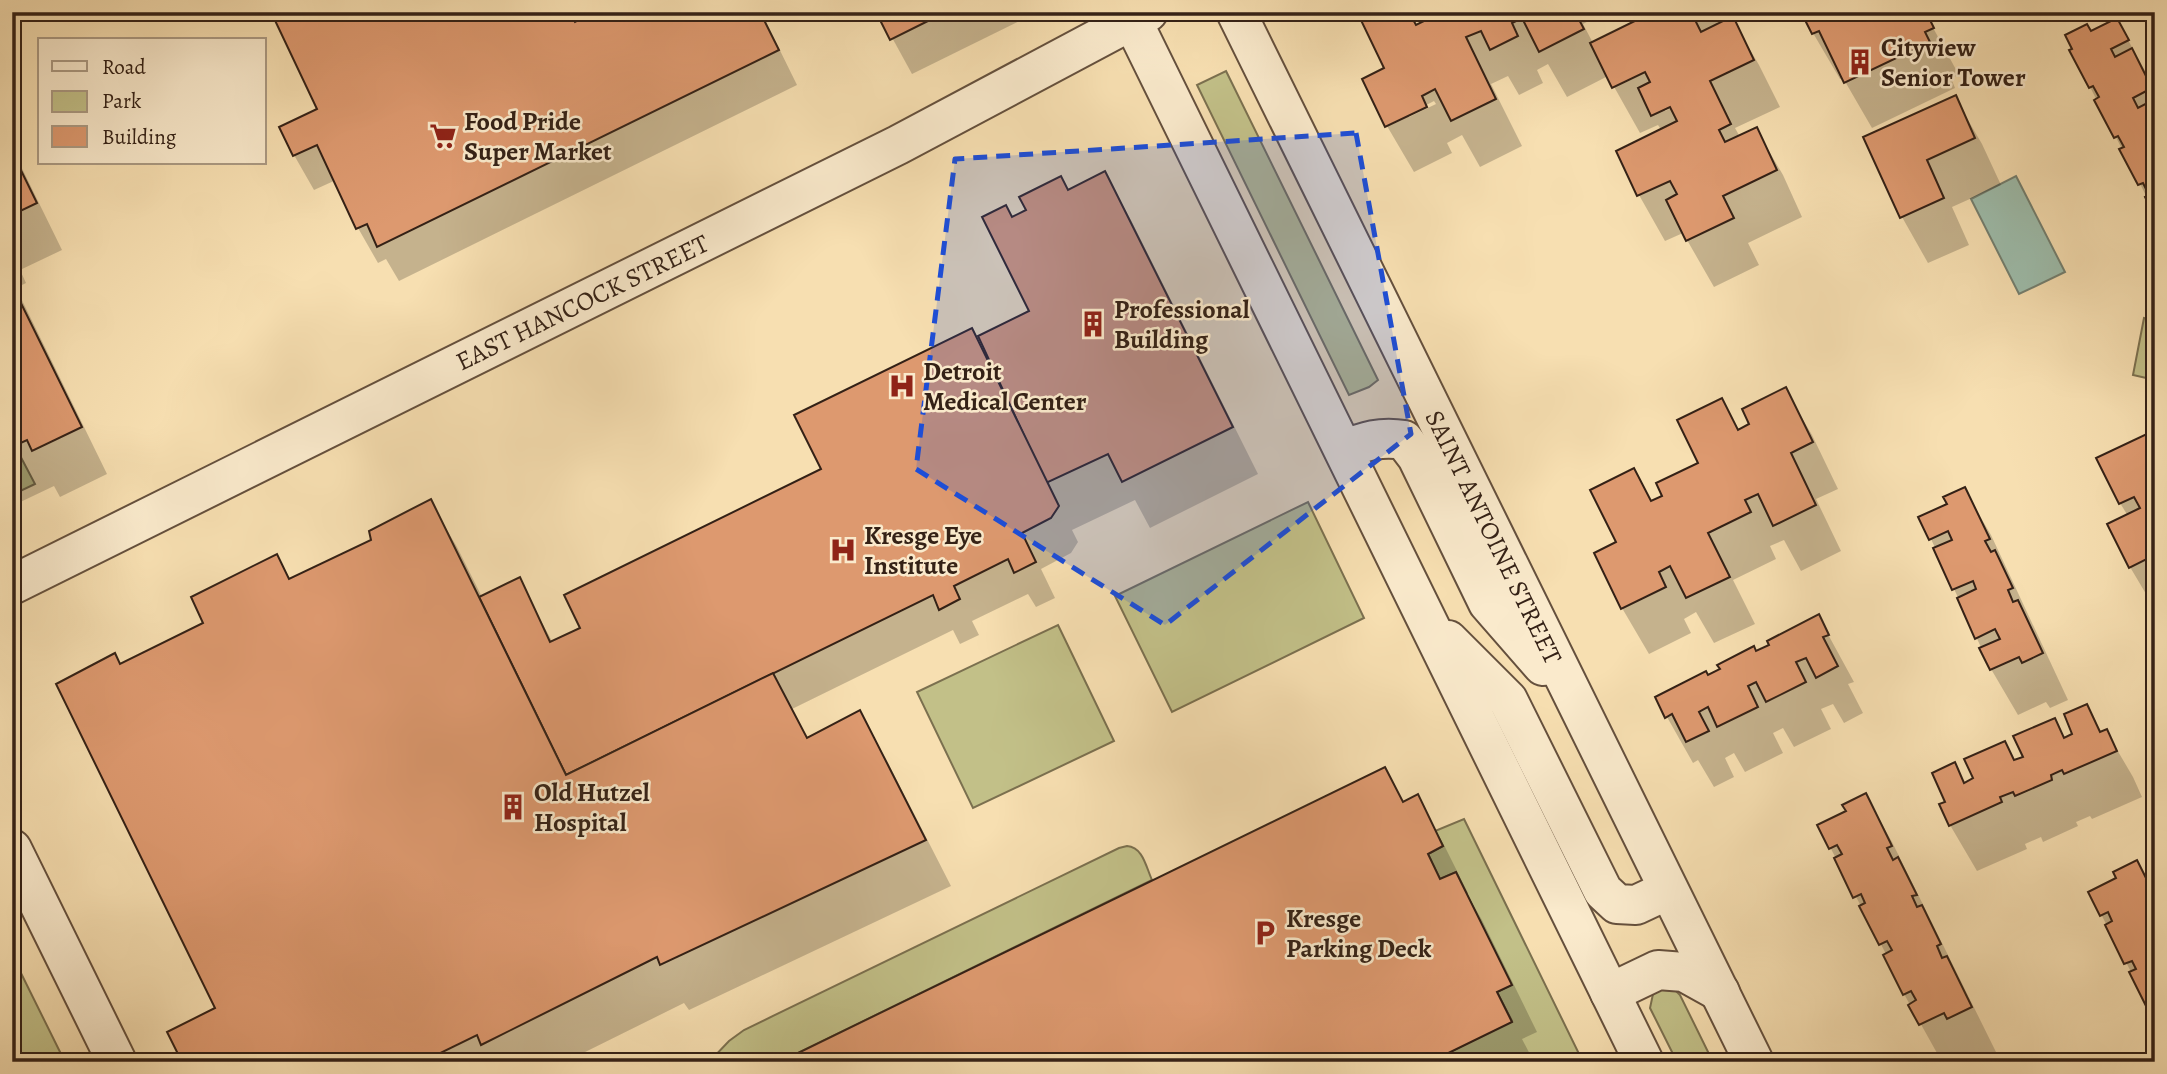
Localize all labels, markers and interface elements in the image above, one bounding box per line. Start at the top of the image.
place label: Cityview Senior Tower [1881,30,2026,95]
legend [38,38,266,164]
building icon: Cityview Senior Tower [1845,47,1875,77]
text: Road [102,53,146,81]
text: Park [102,87,142,115]
place label: Food Pride Super Market [464,104,612,169]
supermarket icon: Food Pride Super Market [428,121,458,151]
text: Building [102,123,177,151]
street label: EAST HANCOCK STREET [450,226,715,379]
place label: Professional Building [1114,292,1250,357]
building icon: Professional Building [1078,309,1108,339]
place label: Detroit Medical Center [923,354,1087,419]
hospital icon: Detroit Medical Center [887,371,917,401]
street label: SAINT ANTOINE STREET [1417,404,1570,670]
place label: Kresge Eye Institute [864,518,982,583]
hospital icon: Kresge Eye Institute [828,535,858,565]
place label: Old Hutzel Hospital [534,775,650,840]
building icon: Old Hutzel Hospital [498,792,528,822]
place label: Kresge Parking Deck [1286,901,1432,966]
parking icon: Kresge Parking Deck [1250,918,1280,948]

